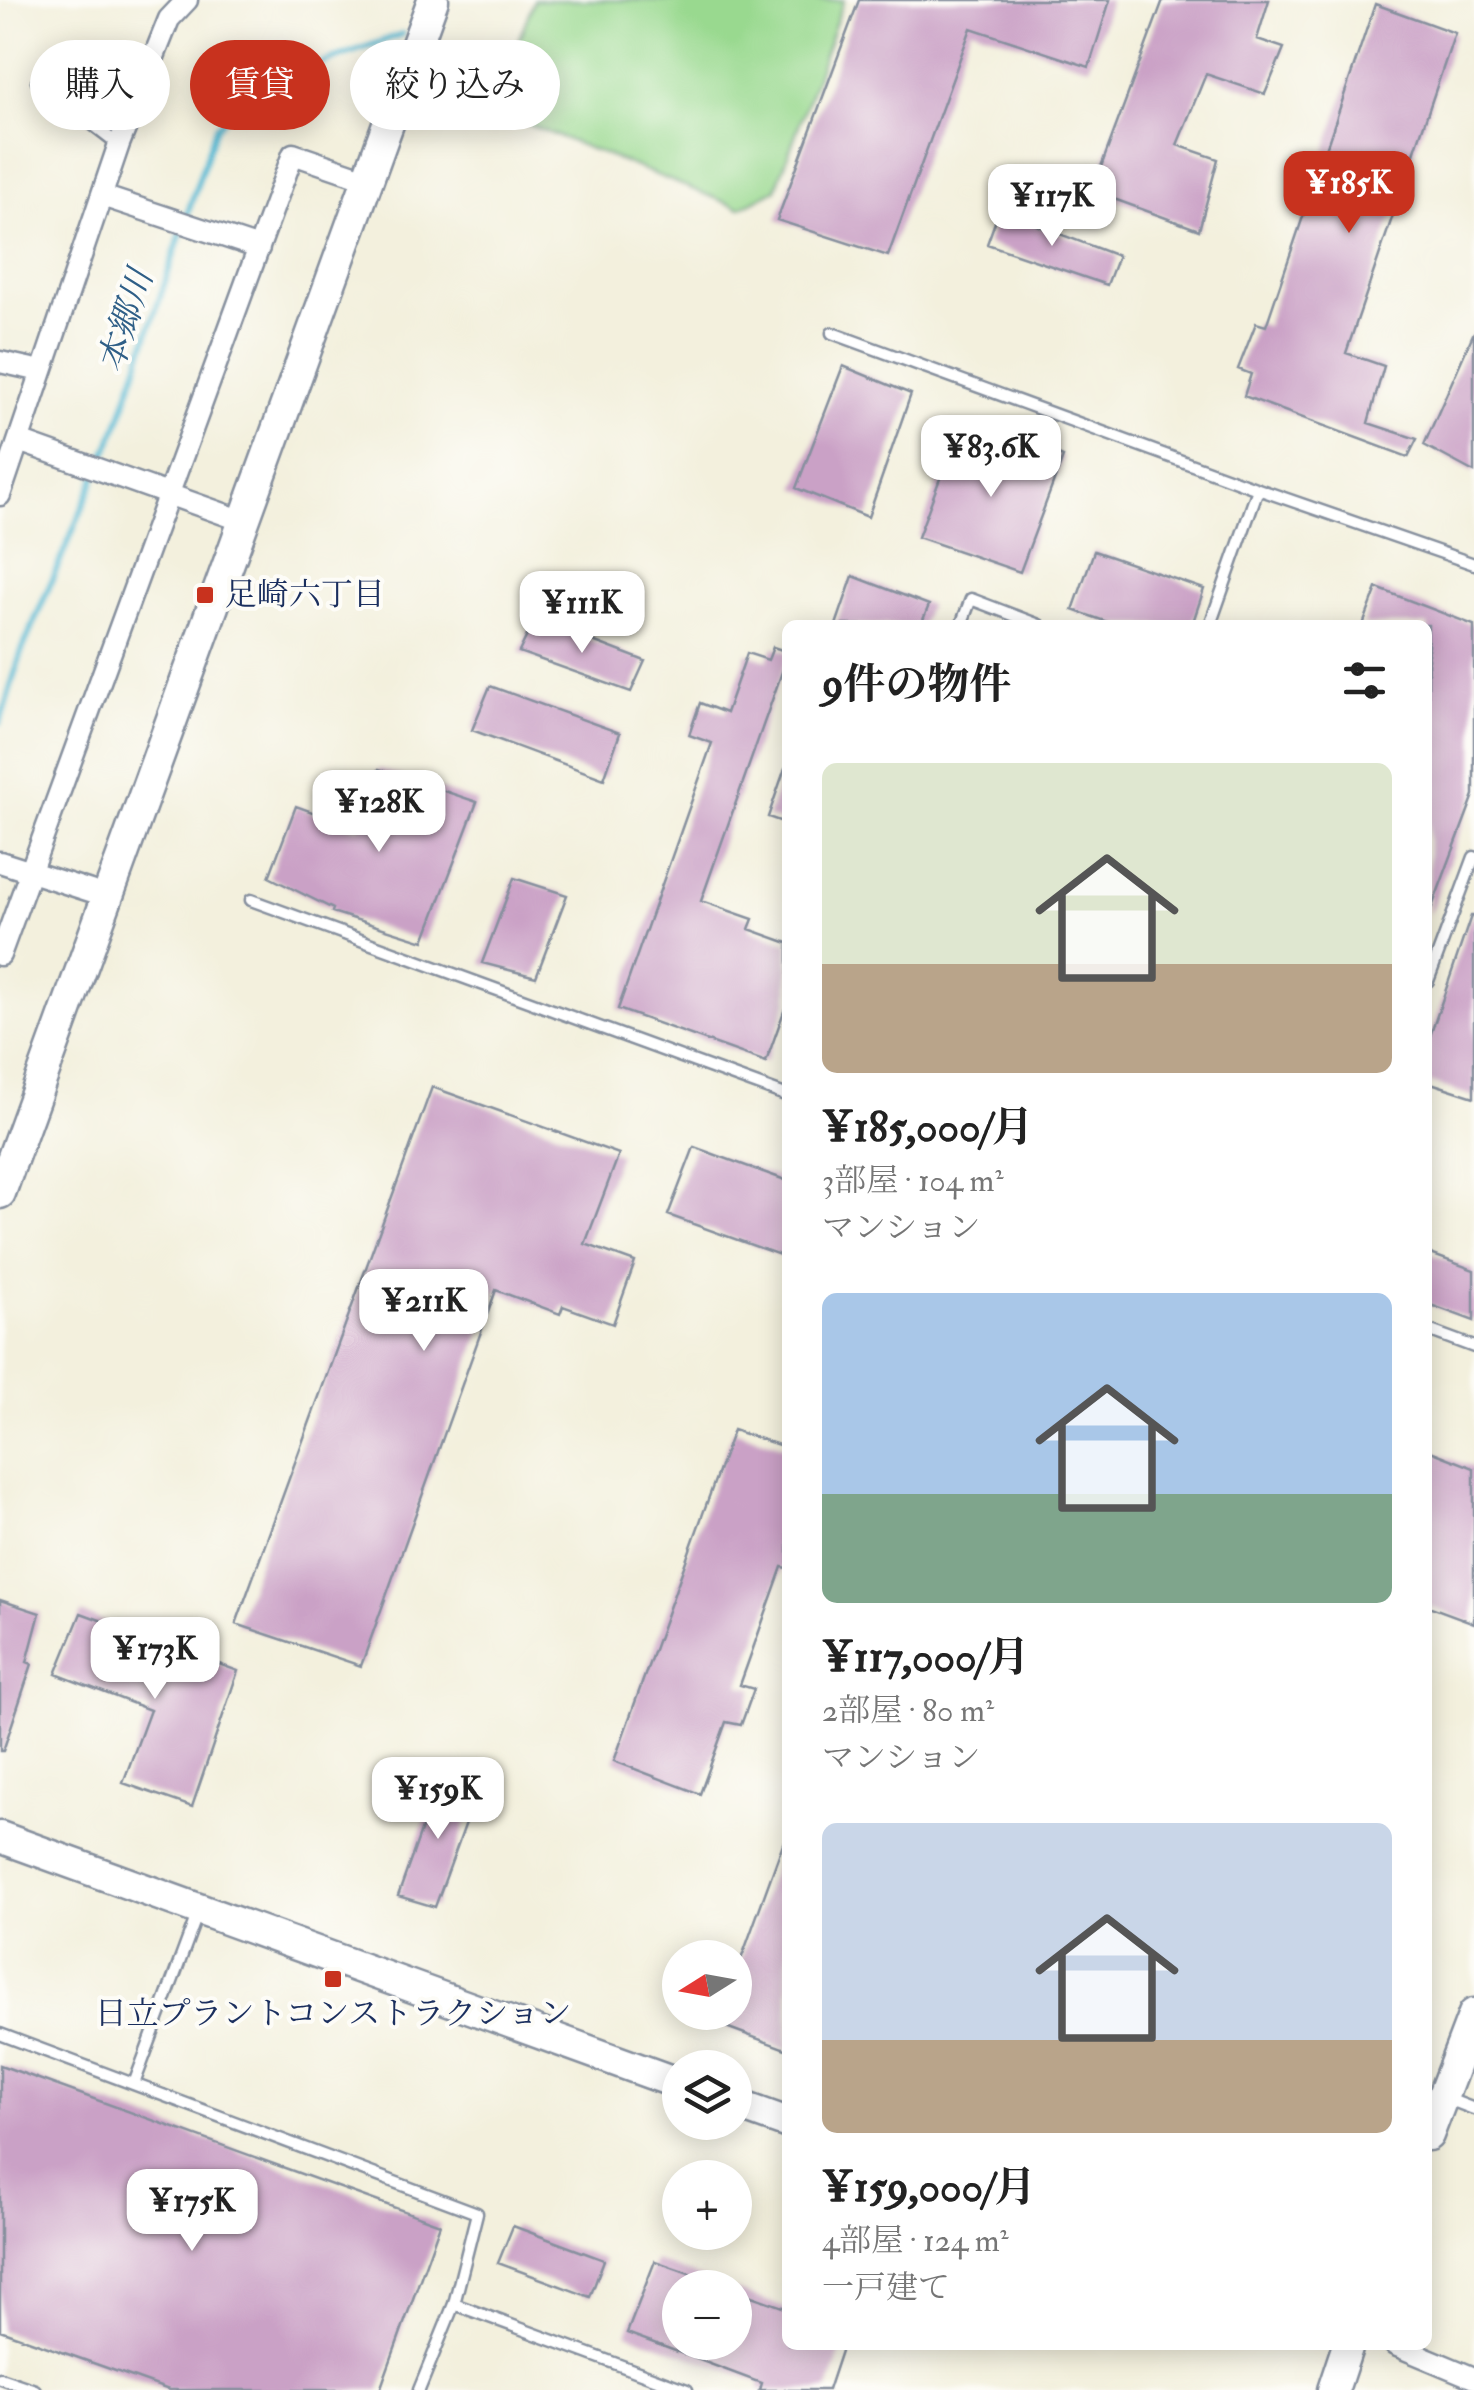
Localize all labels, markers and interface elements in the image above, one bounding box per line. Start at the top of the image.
chip: 購入 [30,40,170,130]
chip: 賃貸 [190,40,330,130]
chip: 絞り込み [350,40,560,130]
pin: ¥185K [1279,151,1419,236]
text: ¥185K [1306,163,1392,203]
pin: ¥117K [982,164,1122,249]
text: ¥117K [1010,176,1094,216]
water label: 本郷川 [89,260,164,378]
pin: ¥83.6K [910,415,1072,500]
text: ¥83.6K [943,427,1039,467]
pin: ¥111K [512,571,652,656]
place label: 足崎六丁目 [225,575,385,615]
text: ¥111K [542,583,622,623]
marker: 足崎六丁目 [194,584,216,606]
icon: filters [1337,653,1392,708]
text: 9件の物件 [822,659,1012,711]
pin: ¥128K [309,770,449,855]
text: ¥128K [334,782,424,822]
icon: home [1017,828,1197,1008]
text: ¥185,000/月 [822,1102,1034,1154]
text: 3部屋 · 104 m² [822,1161,1003,1201]
text: マンション [822,1208,981,1248]
pin: ¥211K [354,1269,494,1354]
text: ¥211K [381,1281,467,1321]
icon: home [1017,1358,1197,1538]
pin: ¥173K [85,1617,225,1702]
text: ¥173K [113,1629,197,1669]
text: ¥117,000/月 [822,1632,1030,1684]
text: 2部屋 · 80 m² [822,1691,994,1731]
text: マンション [822,1738,981,1778]
pin: ¥159K [368,1757,508,1842]
text: ¥159K [394,1769,482,1809]
icon: home [1017,1888,1197,2068]
north arrow [662,1940,752,2030]
map controls [662,1940,752,2360]
marker: 日立プラントコンストラクション [322,1968,344,1990]
place label: 日立プラントコンストラクション [94,1994,572,2034]
button: layers [662,2050,752,2140]
button: + [662,2160,752,2250]
text: ¥159,000/月 [822,2162,1036,2214]
pin: ¥175K [122,2169,262,2254]
text: ¥175K [149,2181,235,2221]
text: 4部屋 · 124 m² [822,2221,1008,2261]
text: 一戸建て [822,2268,950,2308]
button: − [662,2270,752,2360]

